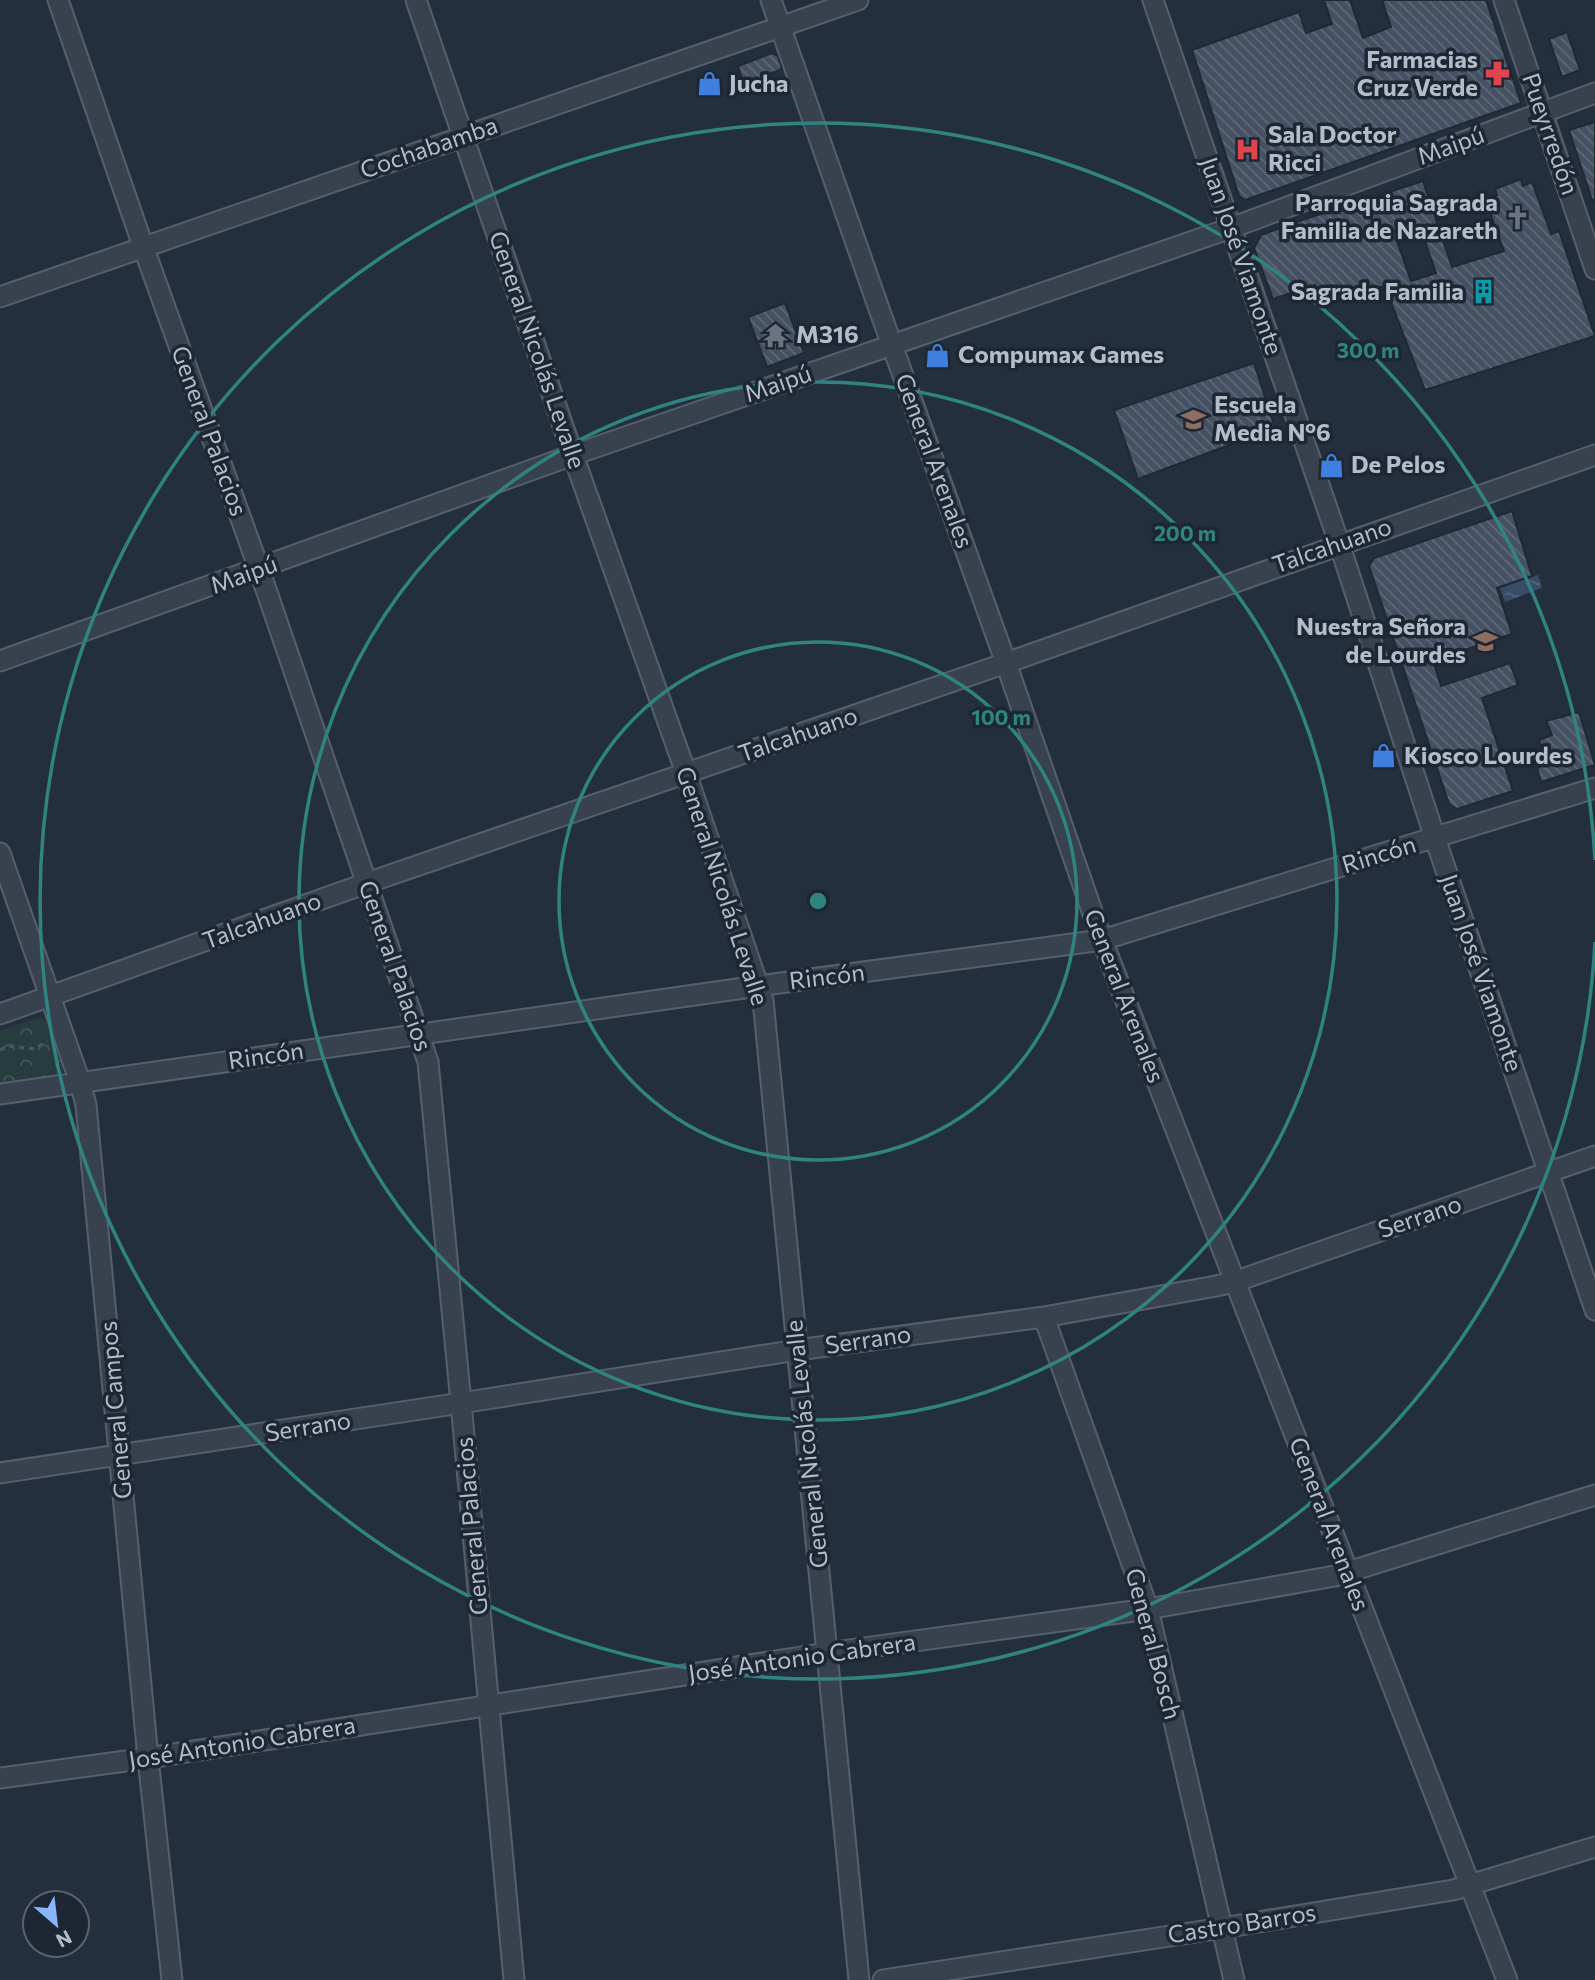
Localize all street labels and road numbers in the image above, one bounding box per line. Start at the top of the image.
street label: Pueyrredón [1517,69,1586,198]
street label: Cochabamba [356,110,501,184]
street label: Maipú [1413,119,1488,170]
street label: Juan José Viamonte [1195,153,1290,358]
street label: General Nicolás Levalle [484,227,593,472]
street label: General Palacios [166,342,255,519]
street label: Maipú [740,358,815,408]
street label: General Arenales [890,369,980,552]
street label: Talcahuano [1268,511,1395,579]
street label: Maipú [206,548,281,599]
street label: Talcahuano [734,700,861,768]
street label: General Nicolás Levalle [671,762,776,1009]
street label: Rincón [1338,829,1419,879]
street label: Juan José Viamonte [1435,870,1530,1075]
street label: General Palacios [354,876,439,1055]
street label: Talcahuano [198,885,325,954]
street label: General Arenales [1079,905,1172,1086]
street label: Rincón [787,956,866,995]
street label: Rincón [226,1035,305,1074]
street label: Serrano [1374,1188,1465,1243]
street label: Serrano [823,1318,913,1359]
street label: General Nicolás Levalle [778,1319,833,1570]
street label: General Campos [92,1320,137,1500]
street label: Serrano [263,1404,353,1447]
street label: General Arenales [1284,1433,1377,1614]
street label: General Palacios [448,1436,493,1616]
street label: General Bosch [1120,1565,1189,1722]
street label: José Antonio Cabrera [686,1626,917,1687]
street label: José Antonio Cabrera [126,1709,357,1774]
street label: Castro Barros [1166,1896,1318,1949]

